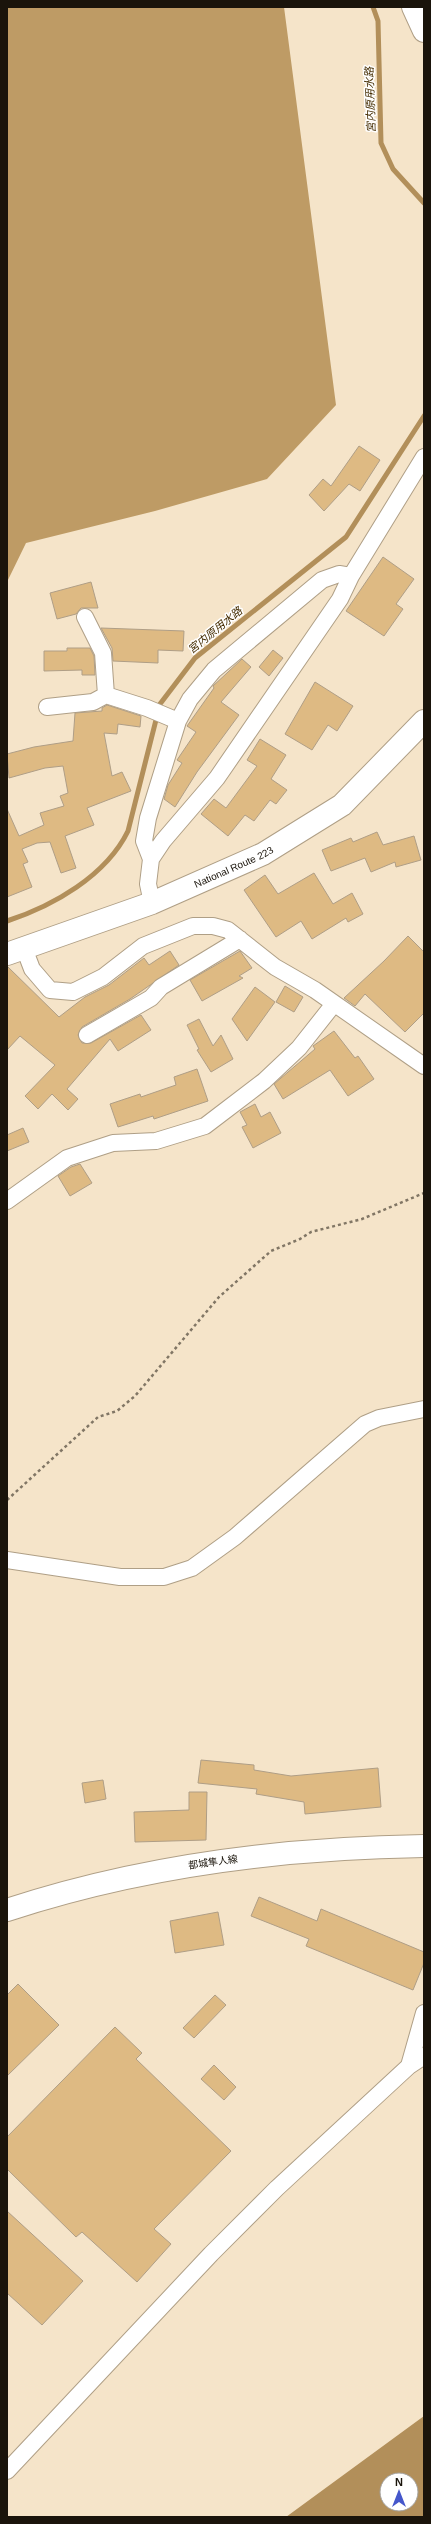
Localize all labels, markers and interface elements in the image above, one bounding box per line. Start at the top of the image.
water label: 宮内原用水路 [363,66,377,133]
water label: 宮内原用水路 [186,604,245,655]
street label: National Route 223 [192,843,275,889]
street label: 都城隼人線 [187,1853,239,1871]
north arrow [379,2472,419,2512]
text: N [395,2476,403,2488]

